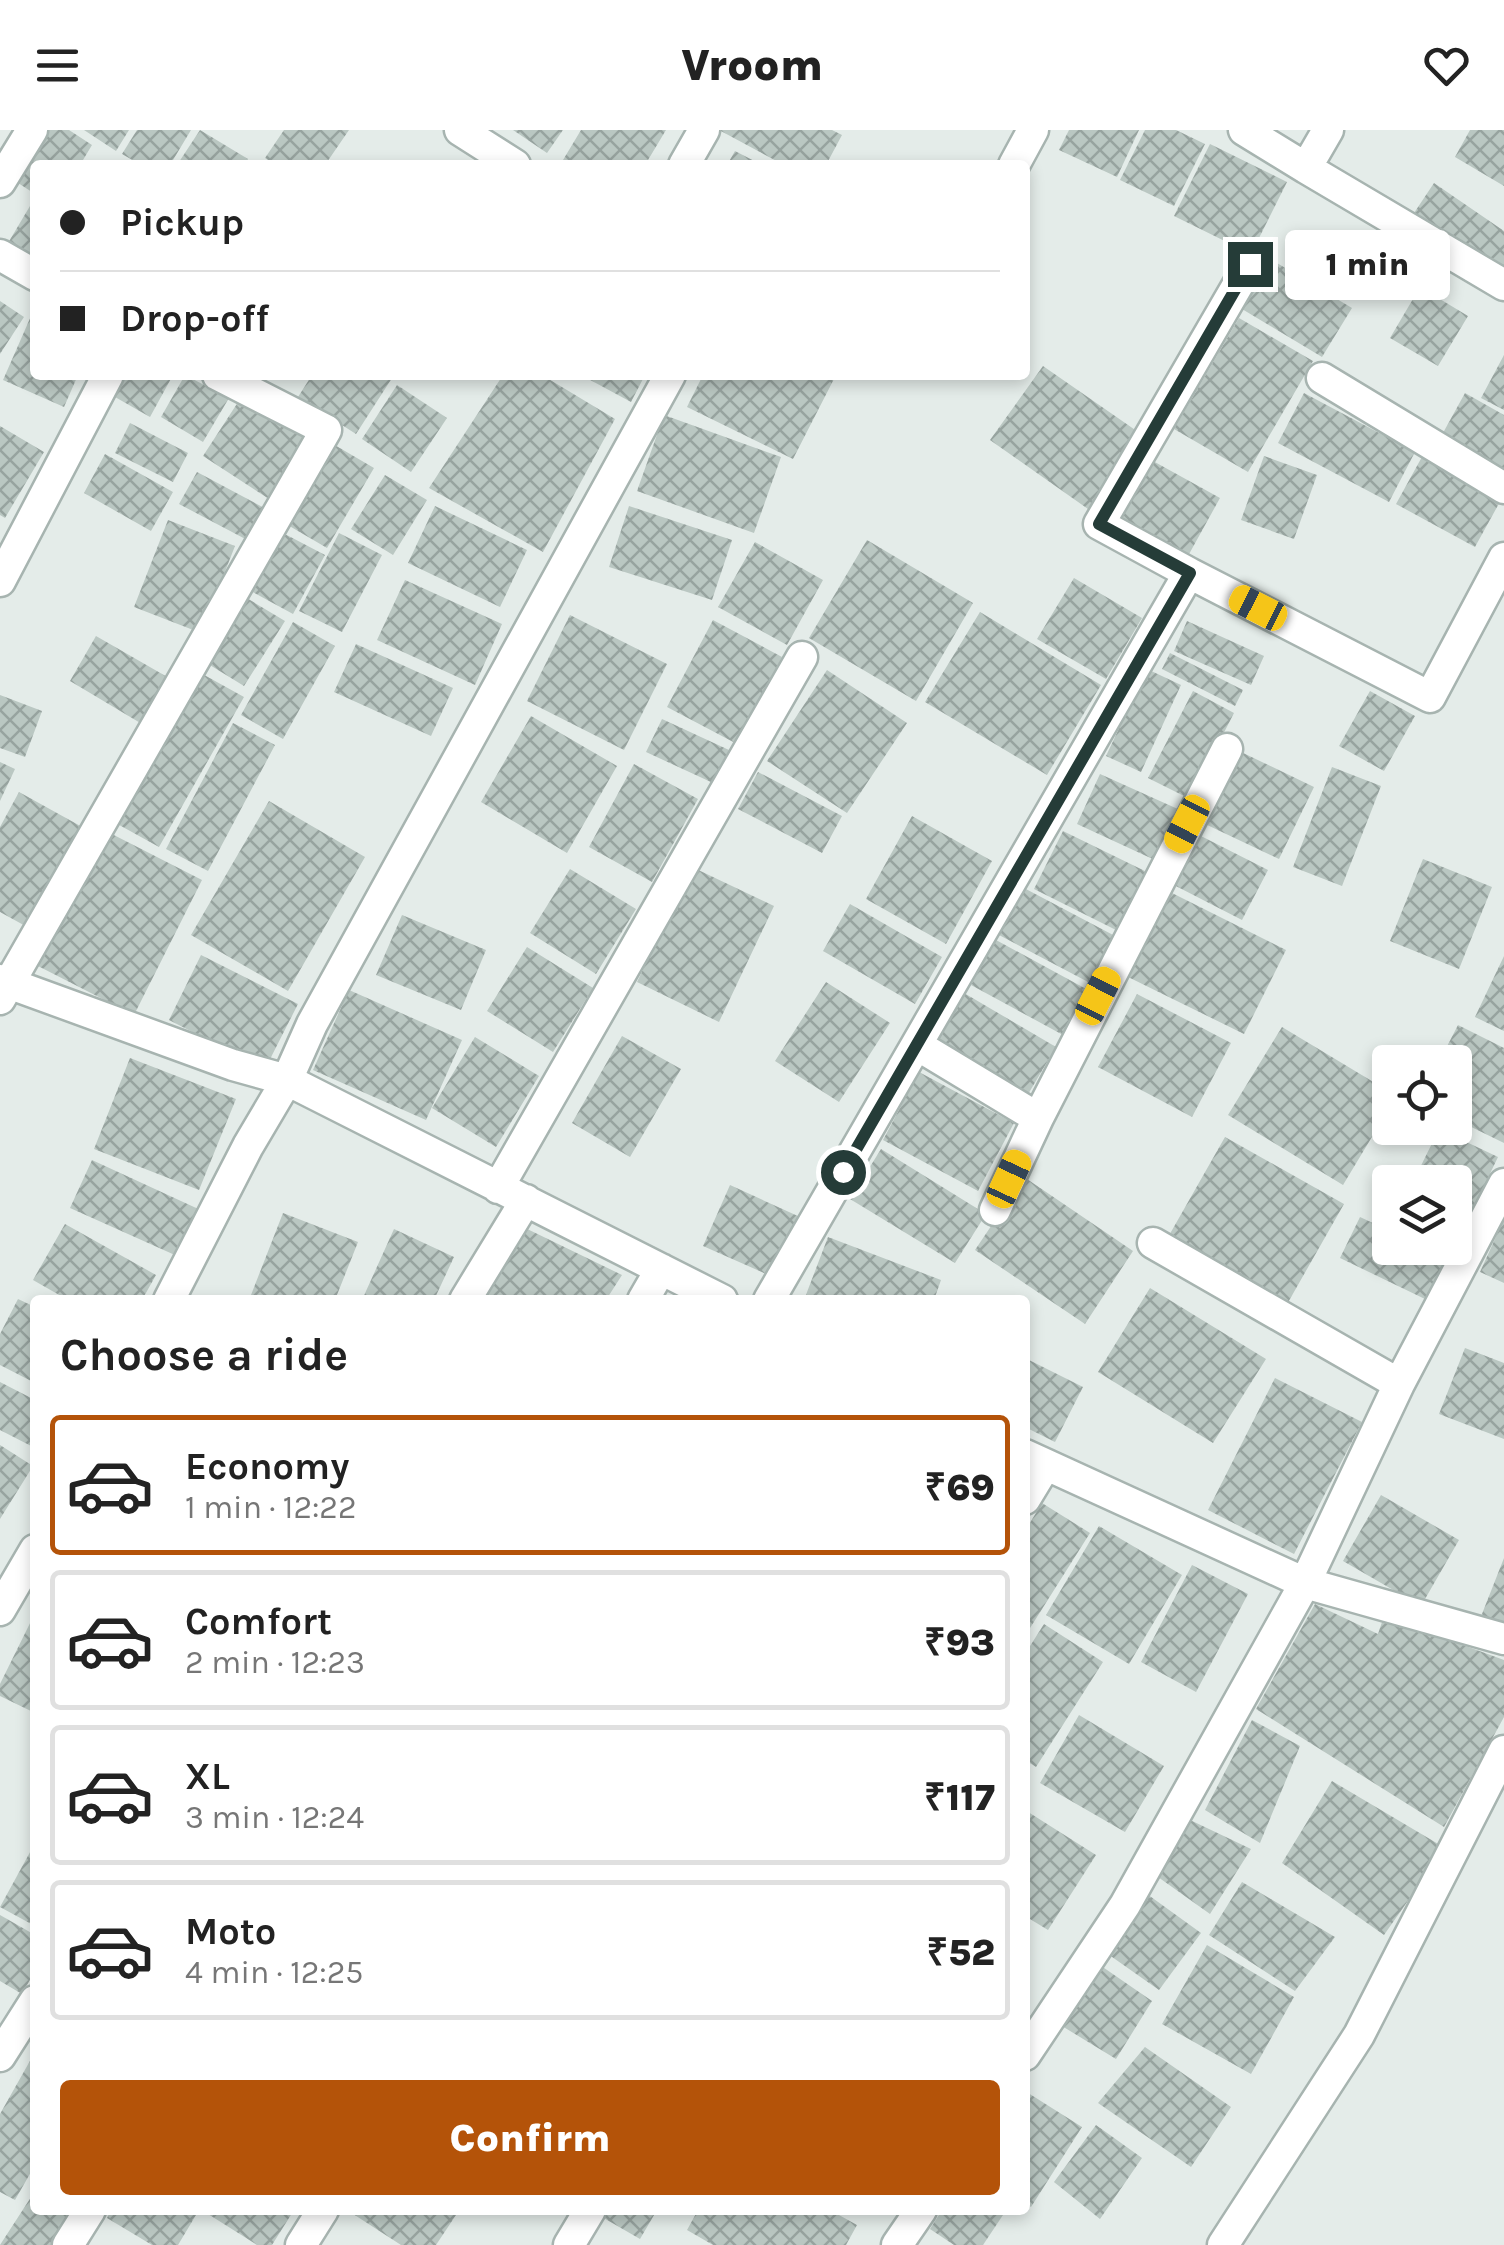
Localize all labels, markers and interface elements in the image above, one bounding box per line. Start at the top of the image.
icon: menu [30,38,85,93]
icon: heart [1419,38,1474,93]
text: Vroom [681,39,823,91]
text: Pickup [120,200,244,245]
callout: 1 min [1285,229,1450,299]
route end [1228,242,1273,287]
text: 1 min [1326,246,1409,283]
text: Drop-off [120,296,269,341]
car [1224,581,1292,635]
car [1160,790,1214,858]
car [1071,962,1125,1030]
map controls [1372,1045,1472,1265]
button: locate [1372,1045,1472,1145]
car [983,1145,1035,1213]
route start [821,1150,866,1195]
button: layers [1372,1165,1472,1265]
text: Choose a ride [60,1329,348,1381]
icon: car [65,1440,155,1530]
text: Economy [185,1444,349,1489]
text: ₹69 [924,1465,995,1510]
text: 1 min · 12:22 [185,1489,356,1526]
icon: car [65,1595,155,1685]
text: Comfort [185,1599,332,1644]
text: ₹93 [924,1620,995,1665]
text: 2 min · 12:23 [185,1644,365,1681]
icon: car [65,1750,155,1840]
text: XL [185,1754,230,1799]
text: ₹117 [924,1775,995,1820]
text: 3 min · 12:24 [185,1799,364,1836]
icon: car [65,1905,155,1995]
text: Moto [185,1909,276,1954]
text: ₹52 [926,1930,995,1975]
text: 4 min · 12:25 [185,1954,363,1991]
button: Confirm [60,2080,1000,2195]

